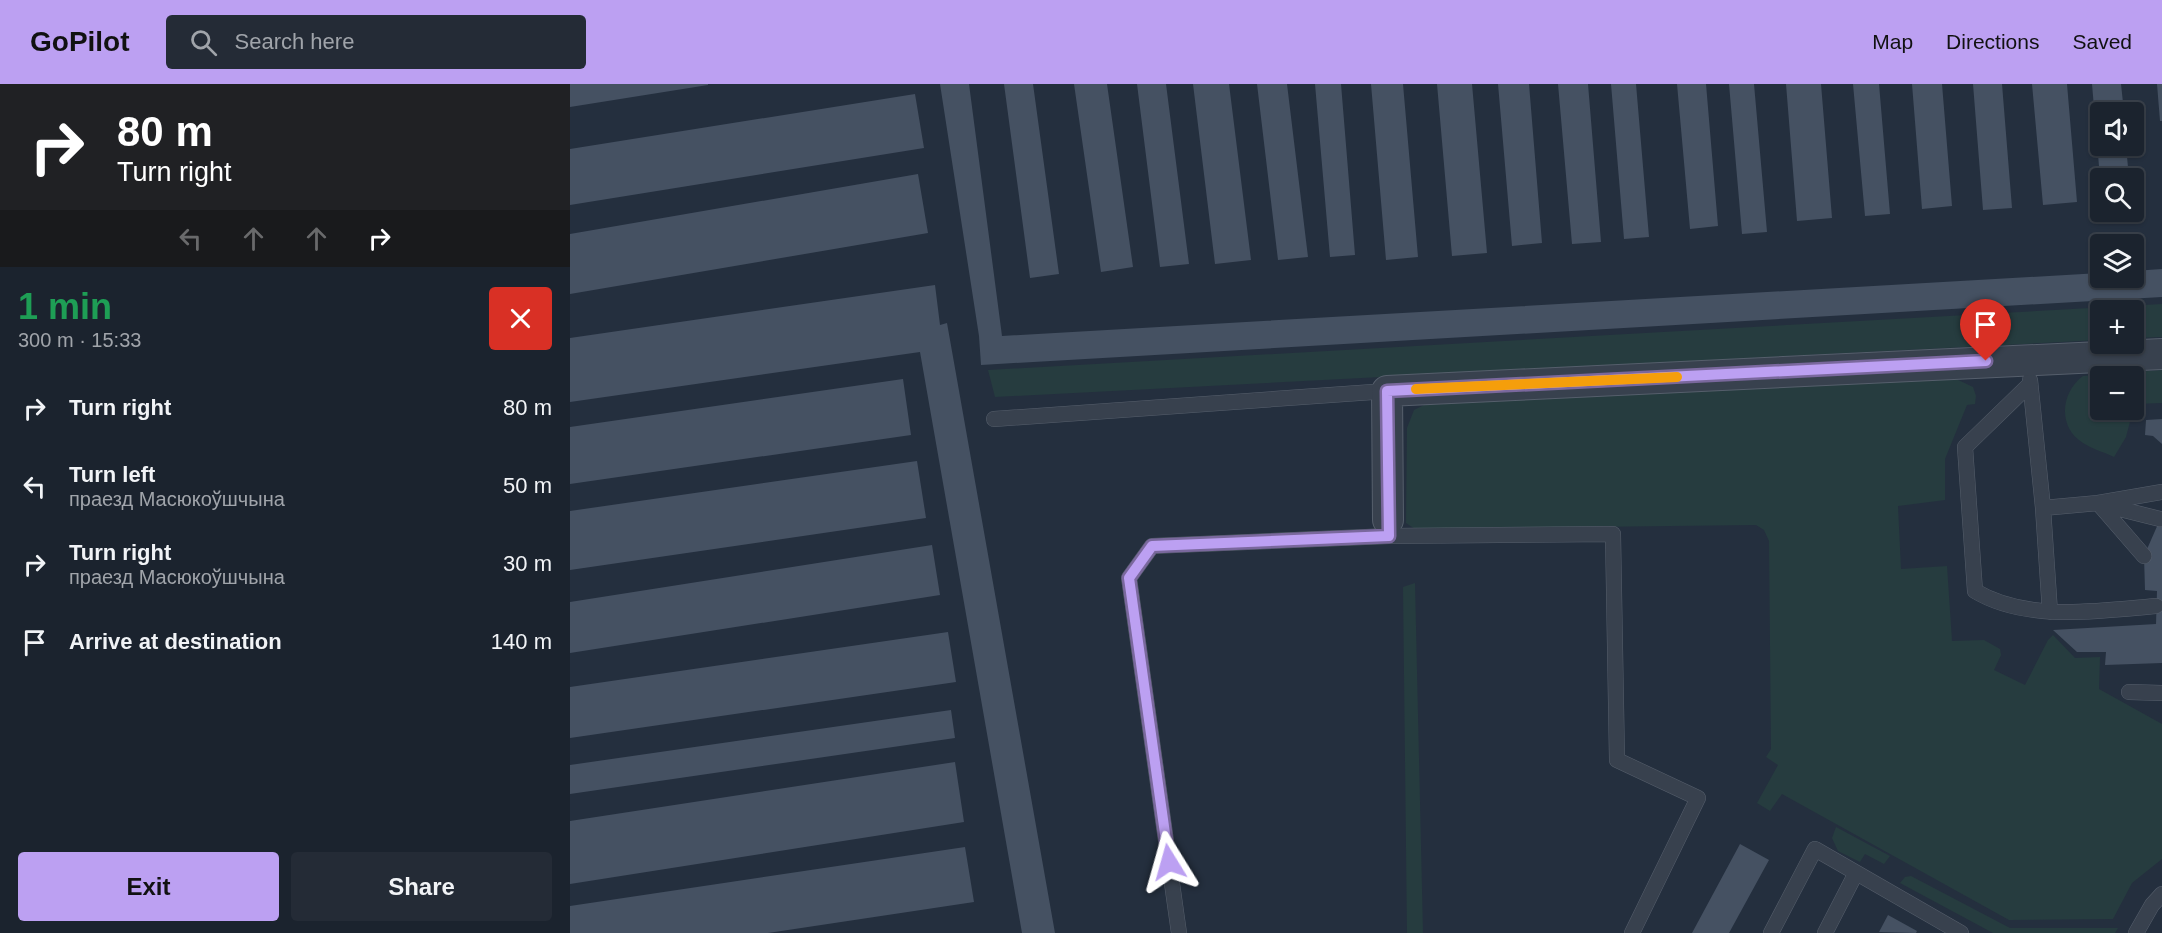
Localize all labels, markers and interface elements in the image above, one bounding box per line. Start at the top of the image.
search box [166,15,586,69]
text: GoPilot [30,26,130,57]
icon: search [187,26,220,59]
text: Search here [235,29,354,54]
text: Map [1872,30,1913,53]
text: Directions [1946,30,2039,53]
text: Saved [2072,30,2132,53]
map controls [2090,102,2144,420]
button: sound [2090,102,2144,156]
icon: right [18,108,96,186]
text: 80 m [117,108,213,155]
text: Turn right [117,157,232,187]
button: search [2090,168,2144,222]
icon: left [174,222,207,255]
icon: ahead [237,222,270,255]
icon: ahead [300,222,333,255]
icon: right [363,222,396,255]
button: layers [2090,234,2144,288]
text: 1 min [18,286,112,327]
button: close [489,287,552,350]
pin [1960,299,2011,361]
button: + [2090,300,2144,354]
icon: arrive [1969,308,2002,341]
text: 300 m · 15:33 [18,329,141,351]
button: − [2090,366,2144,420]
icon: right [18,392,51,425]
text: Turn right [69,395,171,420]
text: 80 m [503,395,552,420]
text: Turn left [69,462,155,487]
icon: left [18,470,51,503]
text: 50 m [503,473,552,498]
text: праезд Масюкоўшчына [69,488,285,510]
text: Turn right [69,540,171,565]
icon: right [18,548,51,581]
text: 30 m [503,551,552,576]
text: праезд Масюкоўшчына [69,566,285,588]
icon: arrive [18,626,51,659]
text: Arrive at destination [69,629,282,654]
text: 140 m [491,629,552,654]
position arrow [1137,830,1201,894]
button: Exit [18,852,279,921]
button: Share [291,852,552,921]

